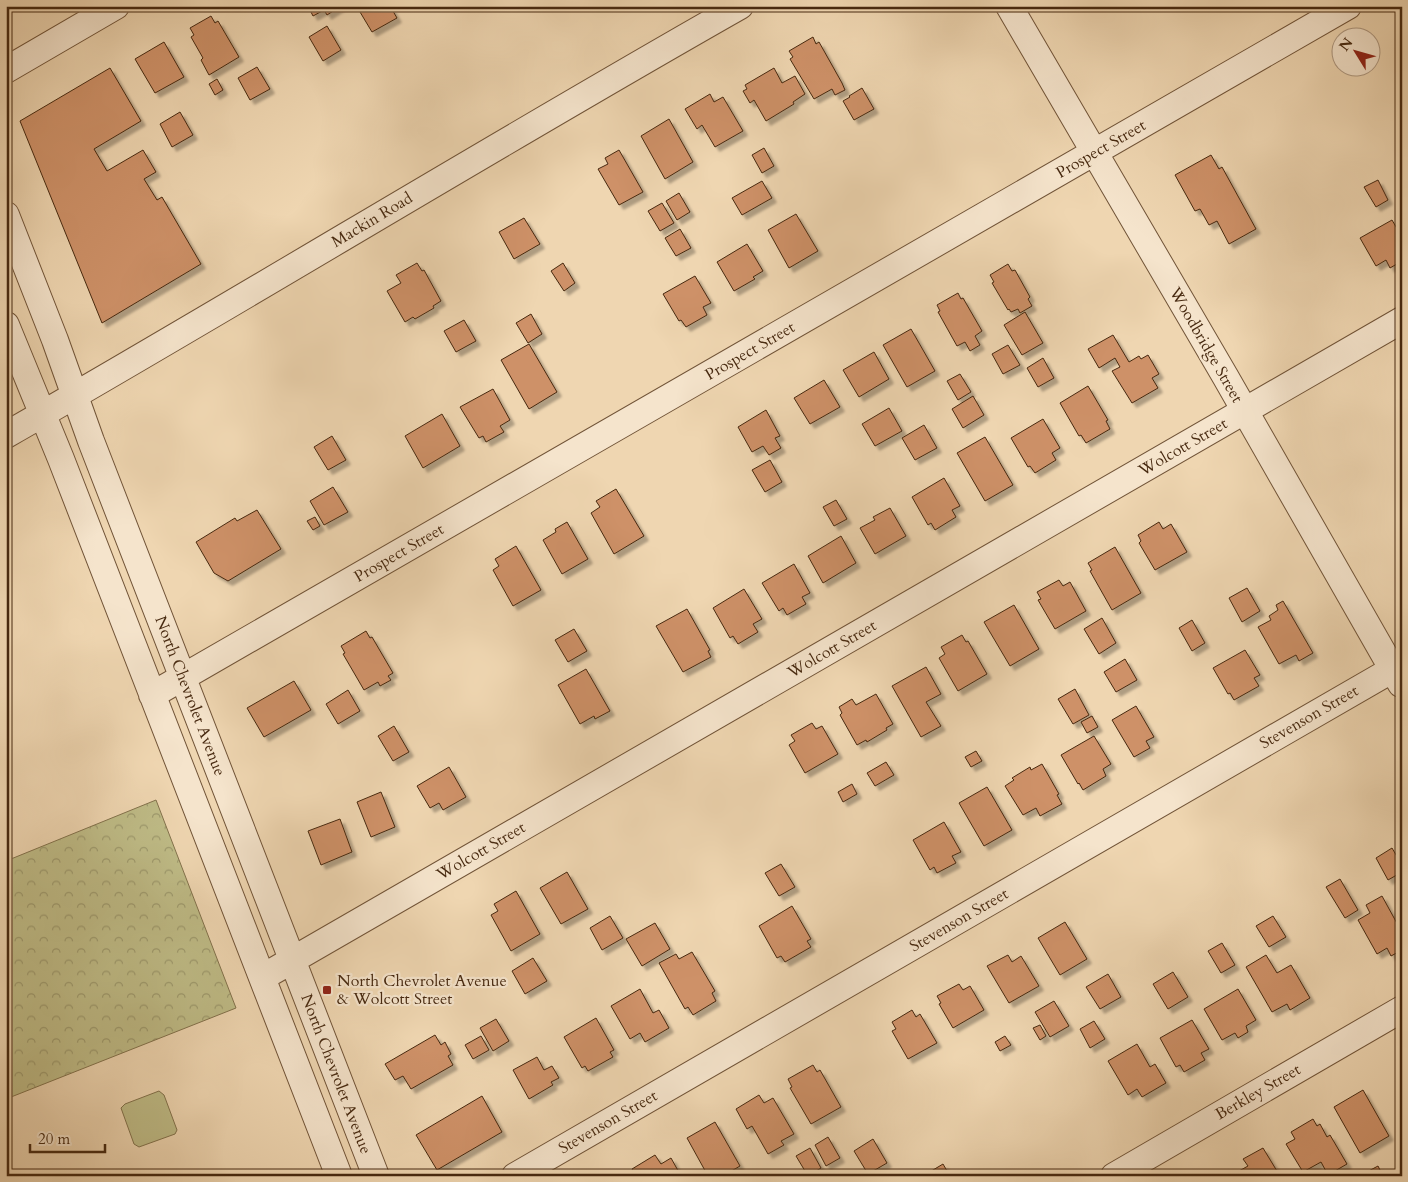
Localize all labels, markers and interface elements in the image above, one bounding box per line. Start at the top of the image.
north arrow [1330,28,1380,78]
text: N [1335,34,1357,55]
street label: Prospect Street [1052,114,1150,184]
street label: Mackin Road [327,187,417,253]
street label: Woodbridge Street [1163,282,1248,407]
street label: Prospect Street [701,316,799,386]
street label: Wolcott Street [1134,413,1231,482]
street label: Prospect Street [350,518,448,588]
street label: North Chevrolet Avenue [149,613,231,779]
street label: Wolcott Street [783,615,880,684]
street label: Stevenson Street [1256,680,1362,754]
street label: Wolcott Street [432,817,529,886]
street label: Stevenson Street [906,883,1012,957]
place label: North Chevrolet Avenue & Wolcott Street [337,970,507,1010]
marker: North Chevrolet Avenue & Wolcott Street [321,984,333,996]
street label: North Chevrolet Avenue [295,991,377,1157]
street label: Berkley Street [1211,1059,1305,1125]
street label: Stevenson Street [555,1085,661,1159]
scale bar [30,1122,105,1154]
text: 20 m [38,1129,70,1149]

